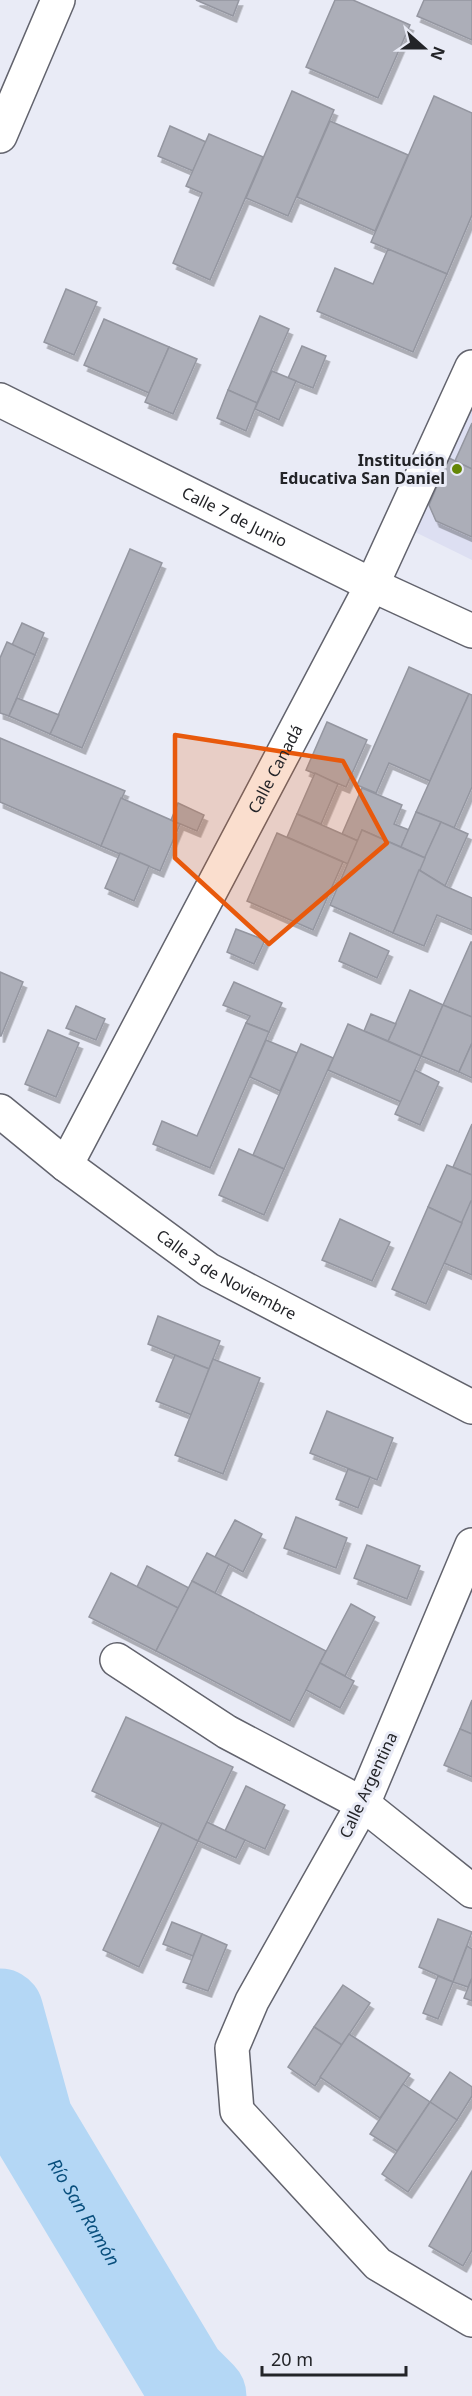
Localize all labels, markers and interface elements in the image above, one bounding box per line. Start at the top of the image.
north arrow [394,18,454,78]
text: N [425,43,451,63]
place label: Institución Educativa San Daniel [279,449,445,489]
marker: Institución Educativa San Daniel [450,462,464,476]
street label: Calle 7 de Junio [178,481,291,552]
street label: Calle Canadá [243,721,308,817]
street label: Calle 3 de Noviembre [152,1224,300,1325]
street label: Calle Argentina [334,1728,402,1842]
water label: Río San Ramón [43,2154,126,2270]
scale bar [262,2339,406,2377]
text: 20 m [271,2347,313,2371]

